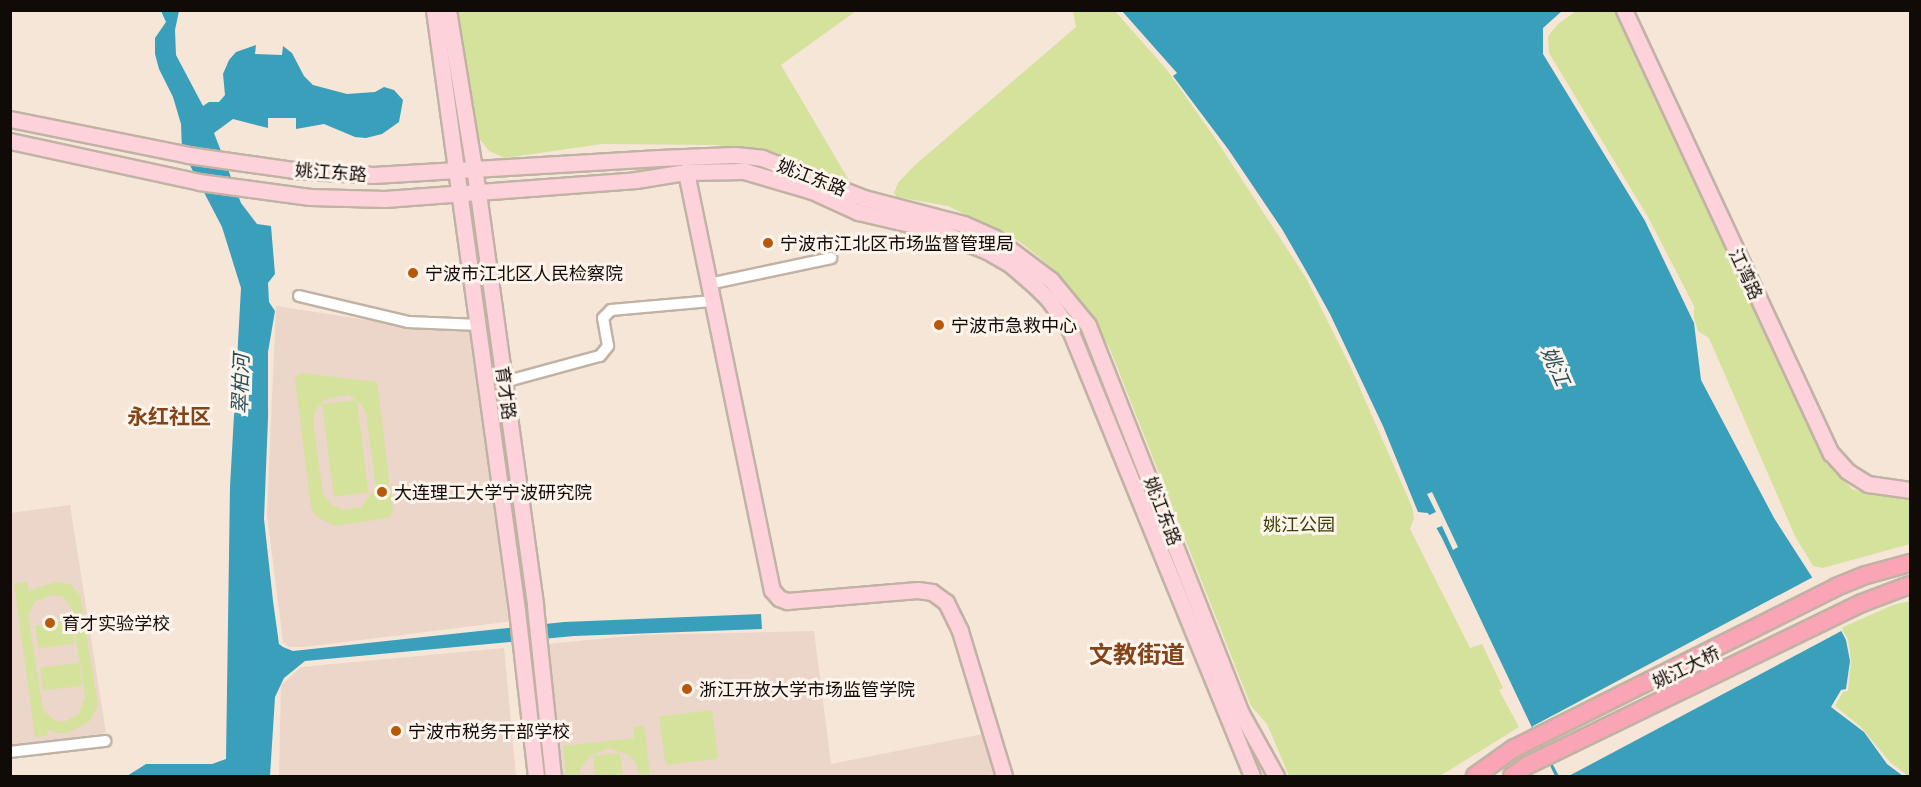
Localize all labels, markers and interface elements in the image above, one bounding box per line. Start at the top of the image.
street label: 姚江东路 [775,154,849,200]
street label: 姚江东路 [294,159,368,185]
place label: 宁波市江北区市场监督管理局 [780,232,1014,254]
marker: 宁波市江北区市场监督管理局 [761,236,775,250]
street label: 江湾路 [1725,245,1767,303]
place label: 宁波市江北区人民检察院 [425,262,623,284]
marker: 宁波市江北区人民检察院 [406,266,420,280]
place label: 宁波市急救中心 [951,314,1077,336]
marker: 宁波市急救中心 [932,318,946,332]
water label: 姚江 [1537,343,1575,389]
water label: 翠柏河 [227,354,253,414]
street label: 育才路 [492,365,520,421]
district label: 永红社区 [127,403,211,429]
street label: 姚江东路 [1140,474,1186,548]
place label: 大连理工大学宁波研究院 [394,481,592,503]
marker: 大连理工大学宁波研究院 [375,485,389,499]
park label: 姚江公园 [1263,513,1335,535]
place label: 育才实验学校 [62,612,170,634]
marker: 育才实验学校 [43,616,57,630]
district label: 文教街道 [1089,640,1185,668]
street label: 姚江大桥 [1649,642,1723,692]
place label: 浙江开放大学市场监管学院 [699,678,915,700]
marker: 浙江开放大学市场监管学院 [680,682,694,696]
place label: 宁波市税务干部学校 [408,720,570,742]
marker: 宁波市税务干部学校 [389,724,403,738]

